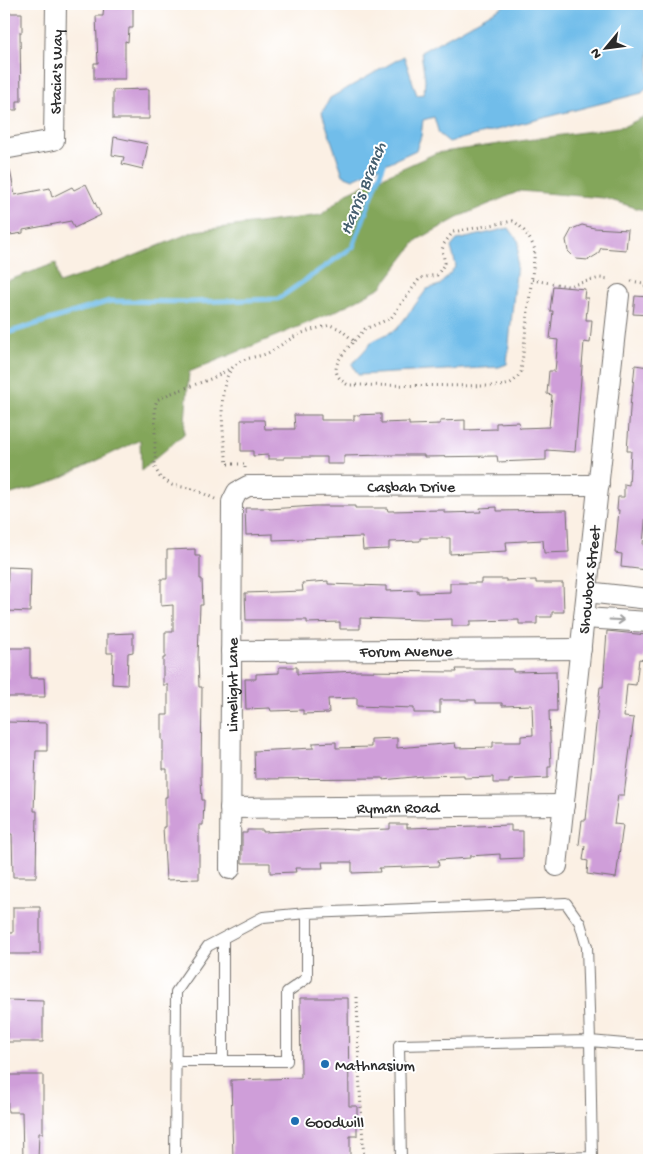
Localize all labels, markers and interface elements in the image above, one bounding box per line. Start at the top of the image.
north arrow [580,22,630,72]
street label: Stacia's Way [48,29,69,114]
text: N [587,45,606,61]
water label: Harris Branch [336,139,392,238]
street label: Casbah Drive [367,479,456,499]
street label: Showbox Street [576,524,607,635]
one-way arrow [608,615,624,624]
street label: Limelight Lane [225,637,244,732]
street label: Forum Avenue [358,644,453,663]
street label: Ryman Road [356,800,441,820]
marker: Mathnasium [319,1058,331,1070]
place label: Mathnasium [335,1058,415,1077]
marker: Goodwill [289,1115,301,1127]
place label: Goodwill [305,1115,364,1134]

